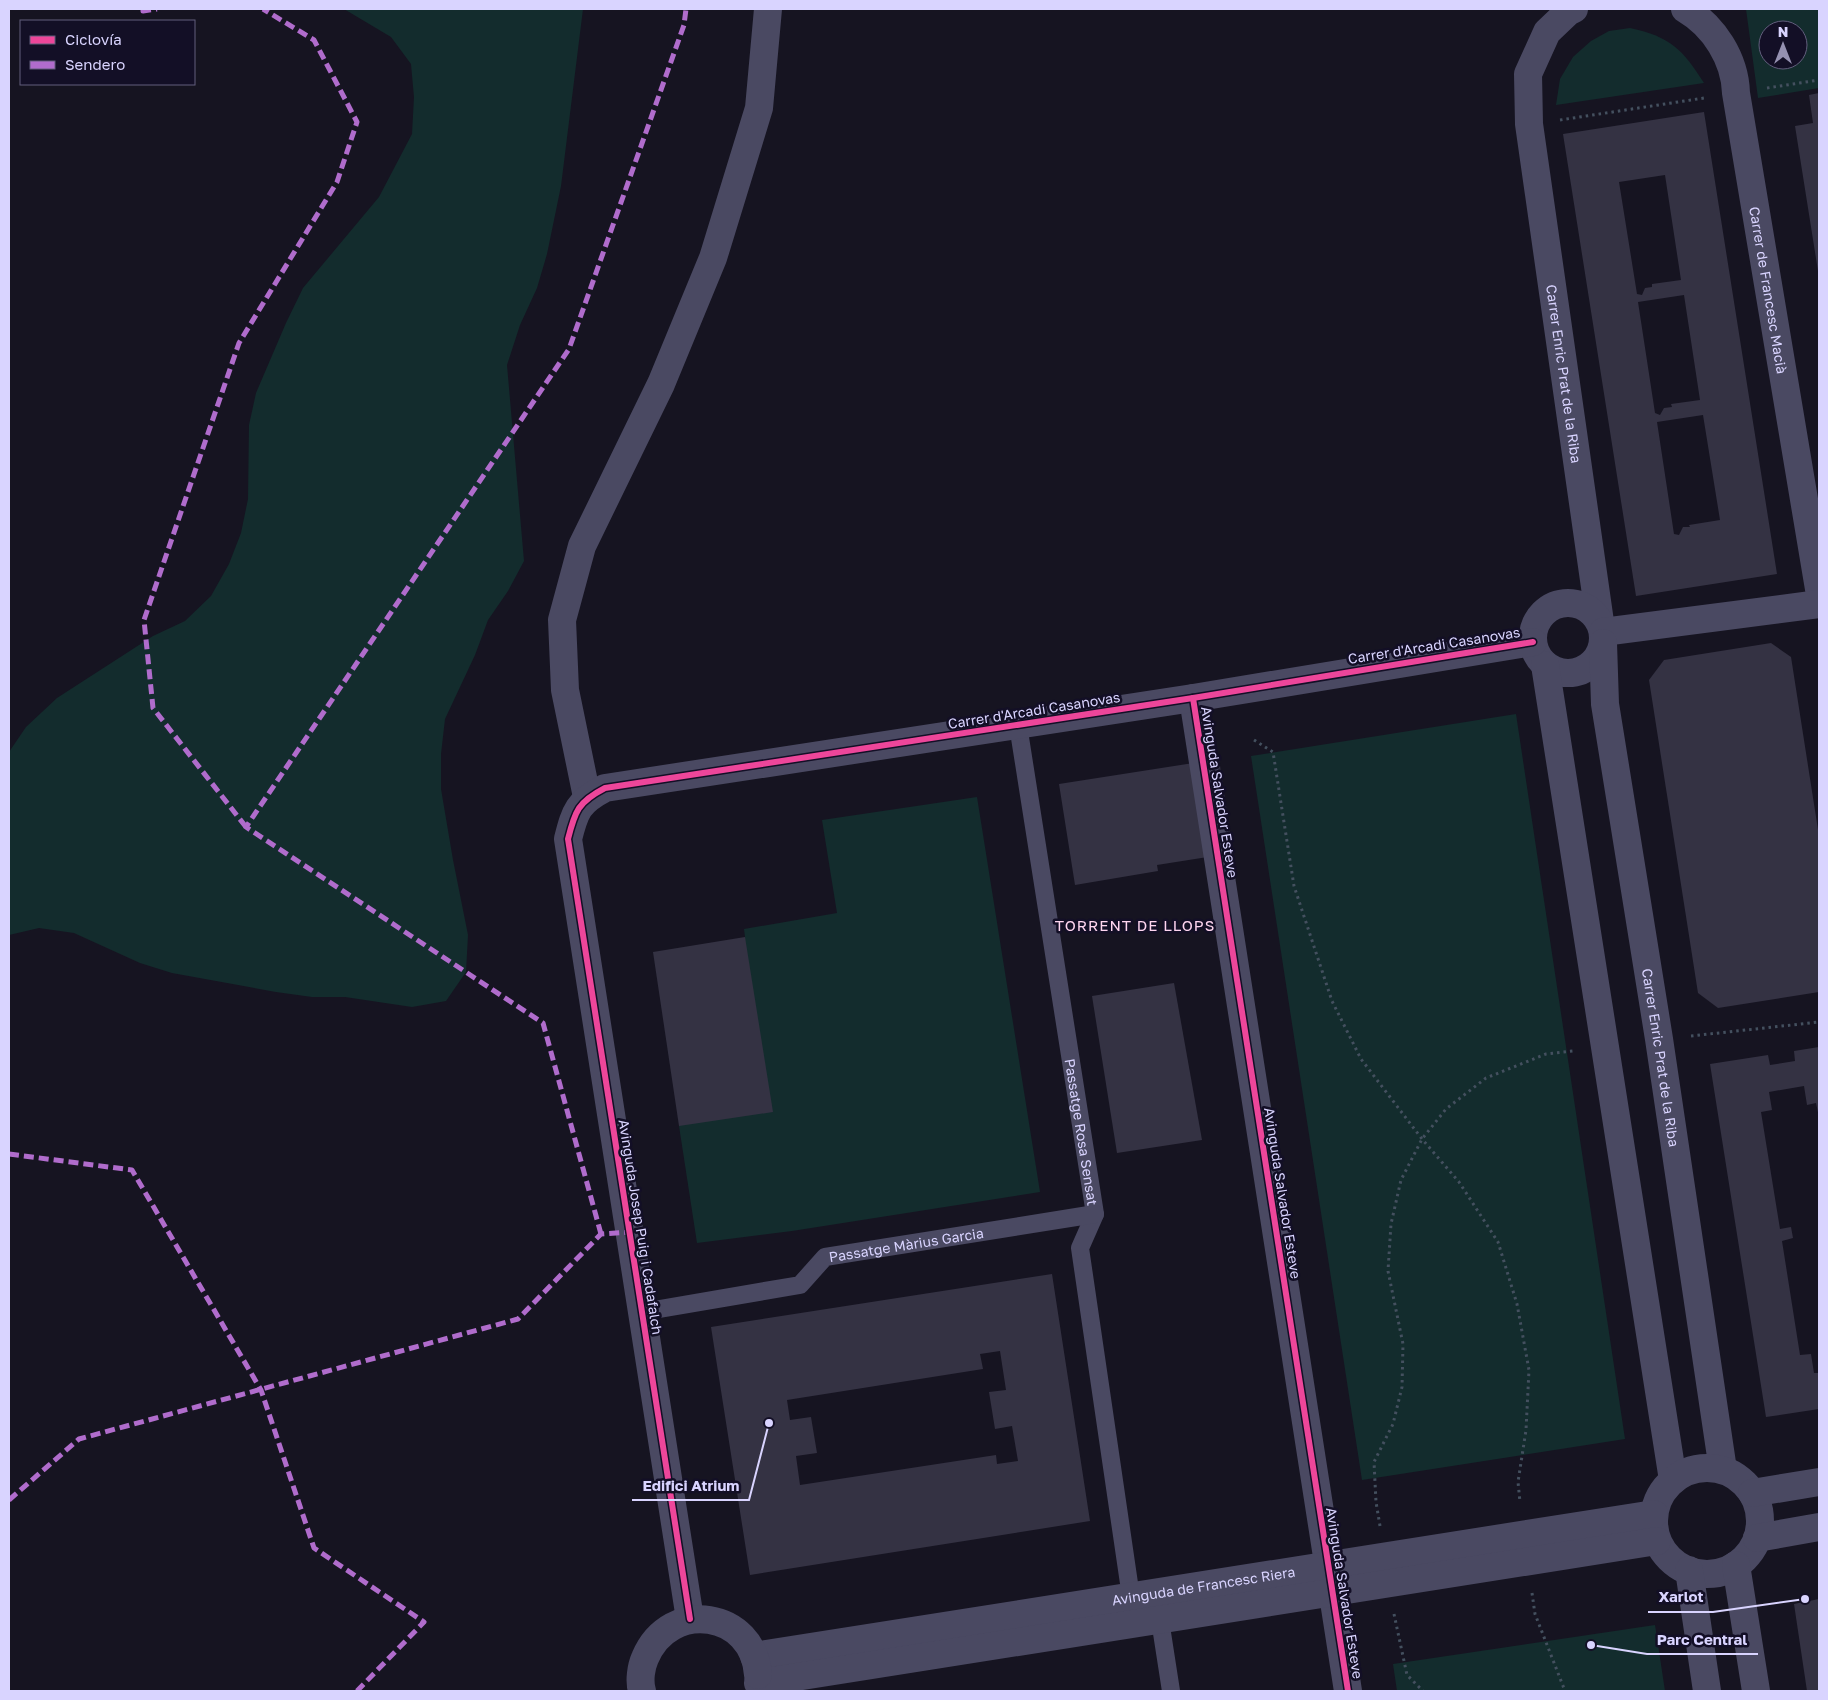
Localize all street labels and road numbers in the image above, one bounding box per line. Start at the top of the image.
street label: Carrer de Francesc Macià [1747,205,1791,375]
street label: Carrer Enric Prat de la Riba [1543,283,1586,464]
street label: Carrer d'Arcadi Casanovas [1347,623,1521,667]
street label: Carrer d'Arcadi Casanovas [947,688,1121,732]
street label: Avinguda Salvador Esteve [1198,705,1242,879]
street label: Carrer Enric Prat de la Riba [1639,967,1683,1148]
street label: Passatge Rosa Sensat [1062,1057,1102,1207]
street label: Avinguda Salvador Esteve [1261,1106,1305,1280]
street label: Avinguda Josep Puig i Cadafalch [616,1118,666,1336]
street label: Passatge Màrius Garcia [828,1223,985,1265]
street label: Avinguda Salvador Esteve [1323,1506,1367,1680]
street label: Avinguda de Francesc Riera [1111,1562,1296,1608]

